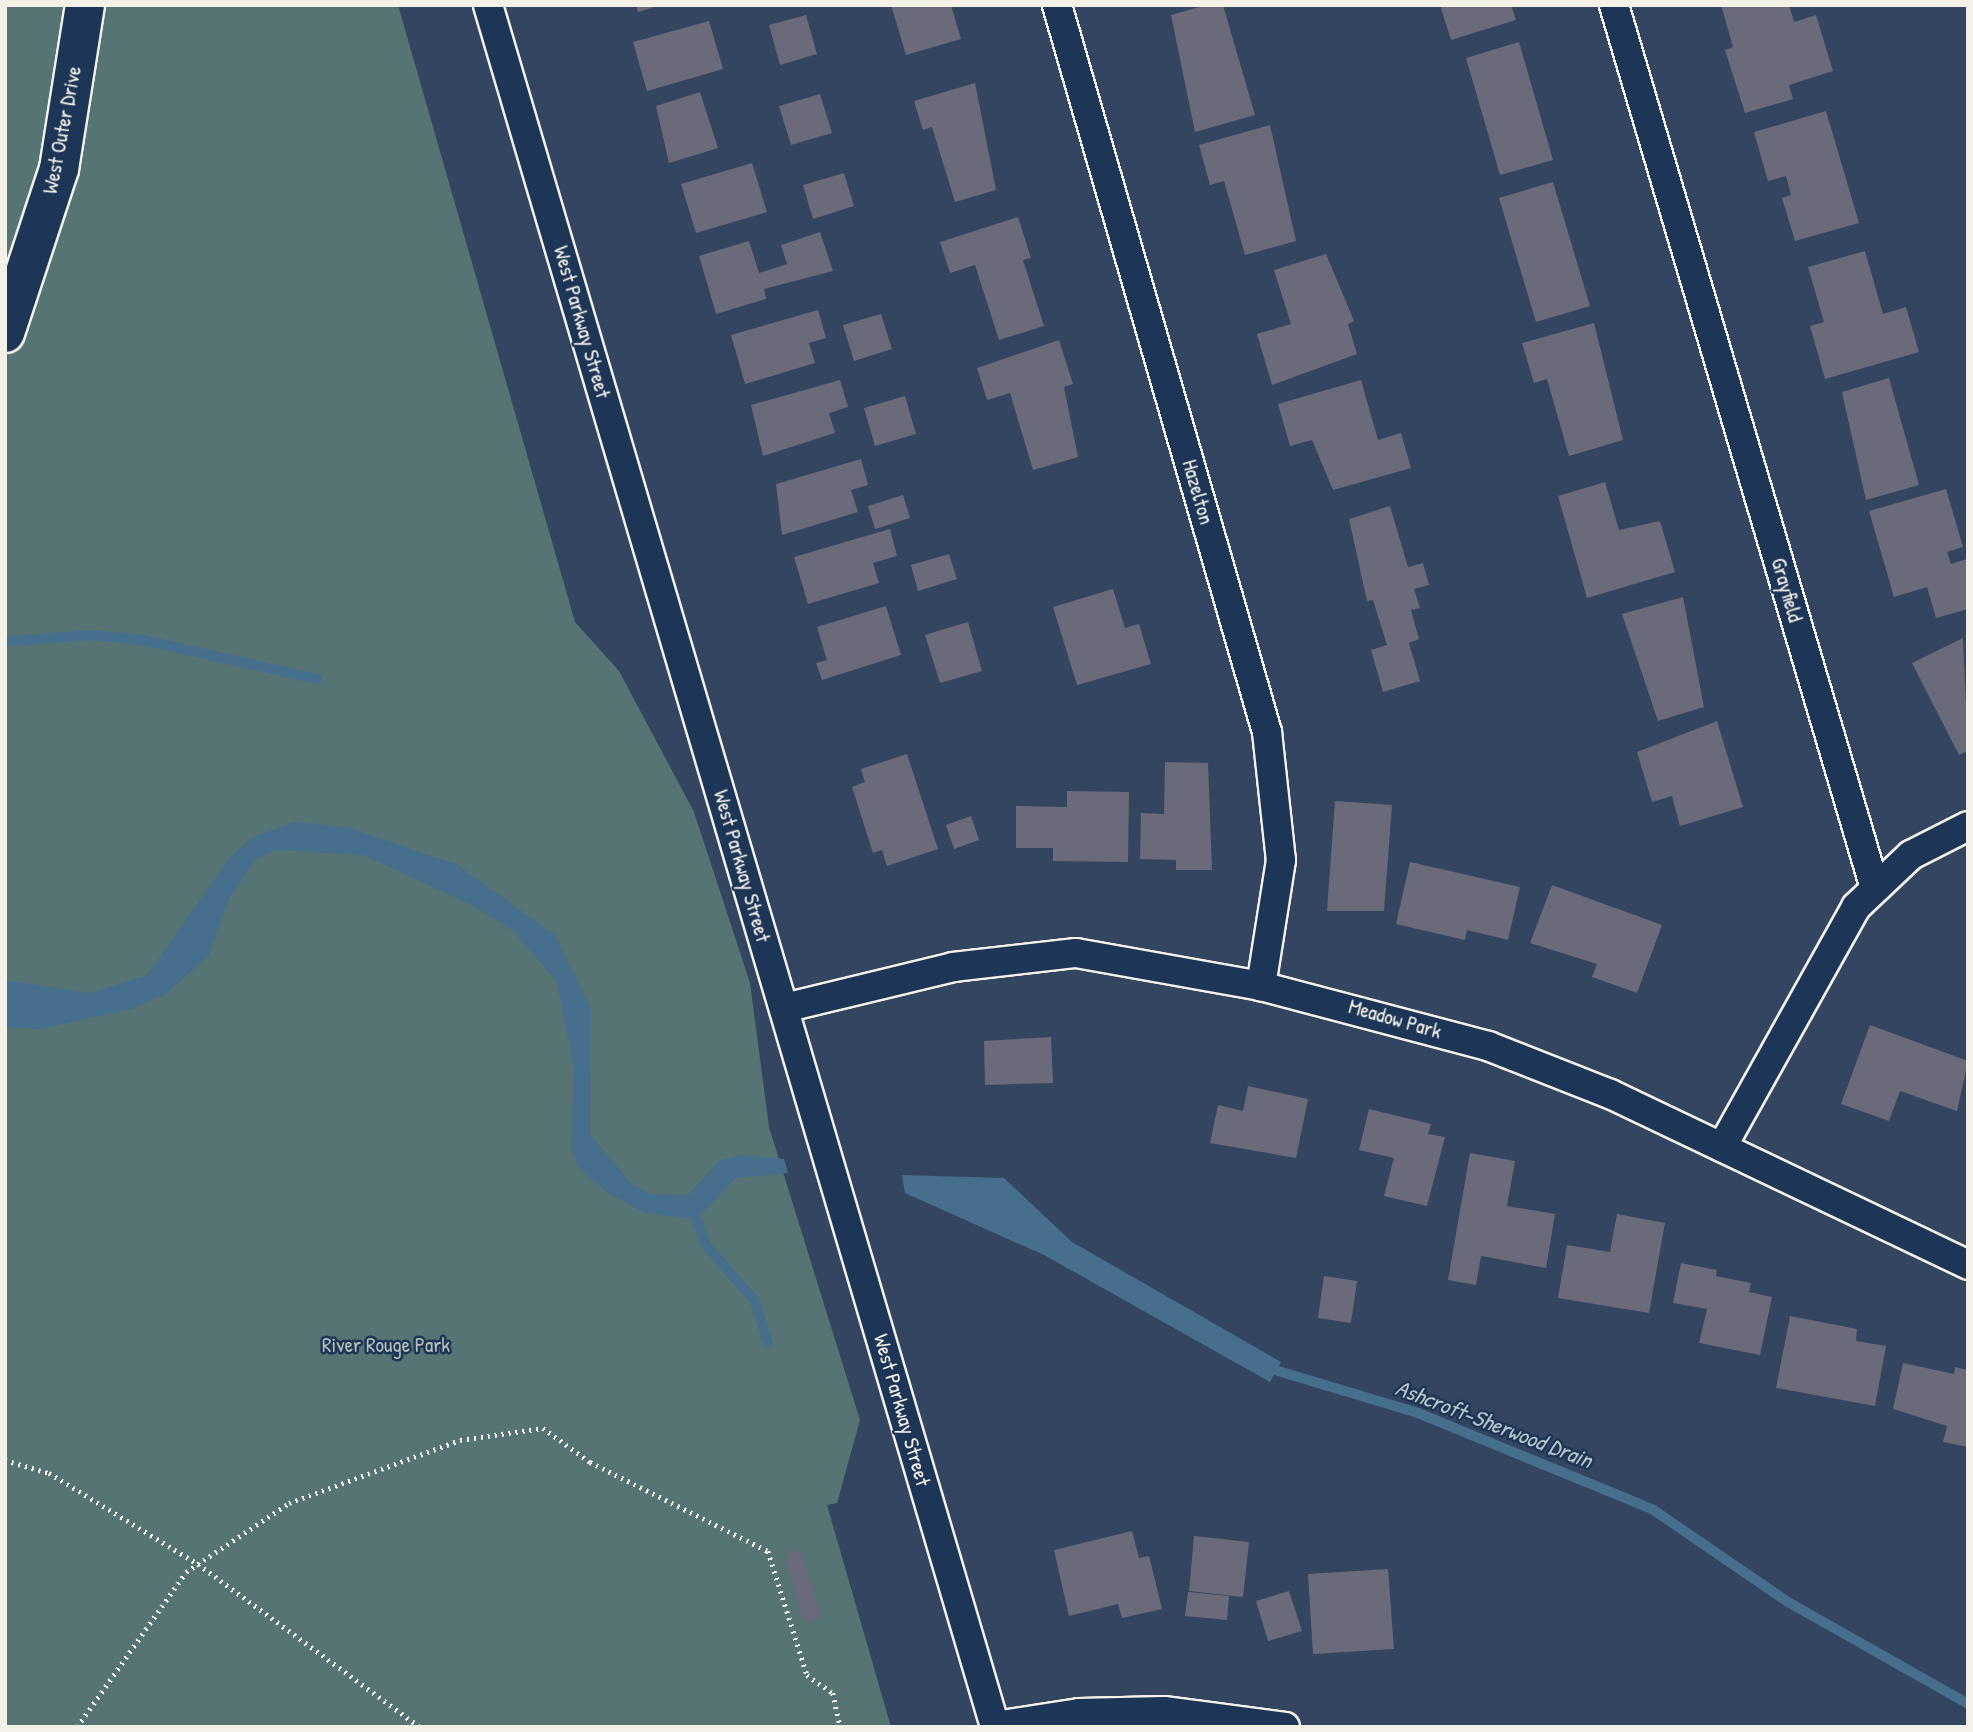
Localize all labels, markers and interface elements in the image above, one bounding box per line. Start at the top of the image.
street label: West Outer Drive [37,64,87,196]
street label: West Parkway Street [548,243,616,401]
street label: Hazelton [1177,457,1219,527]
street label: Grayfield [1766,555,1808,625]
street label: West Parkway Street [708,787,776,945]
street label: Meadow Park [1346,994,1444,1044]
street label: West Parkway Street [868,1331,936,1489]
park label: River Rouge Park [322,1332,450,1358]
water label: Ashcroft-Sherwood Drain [1392,1374,1596,1474]

